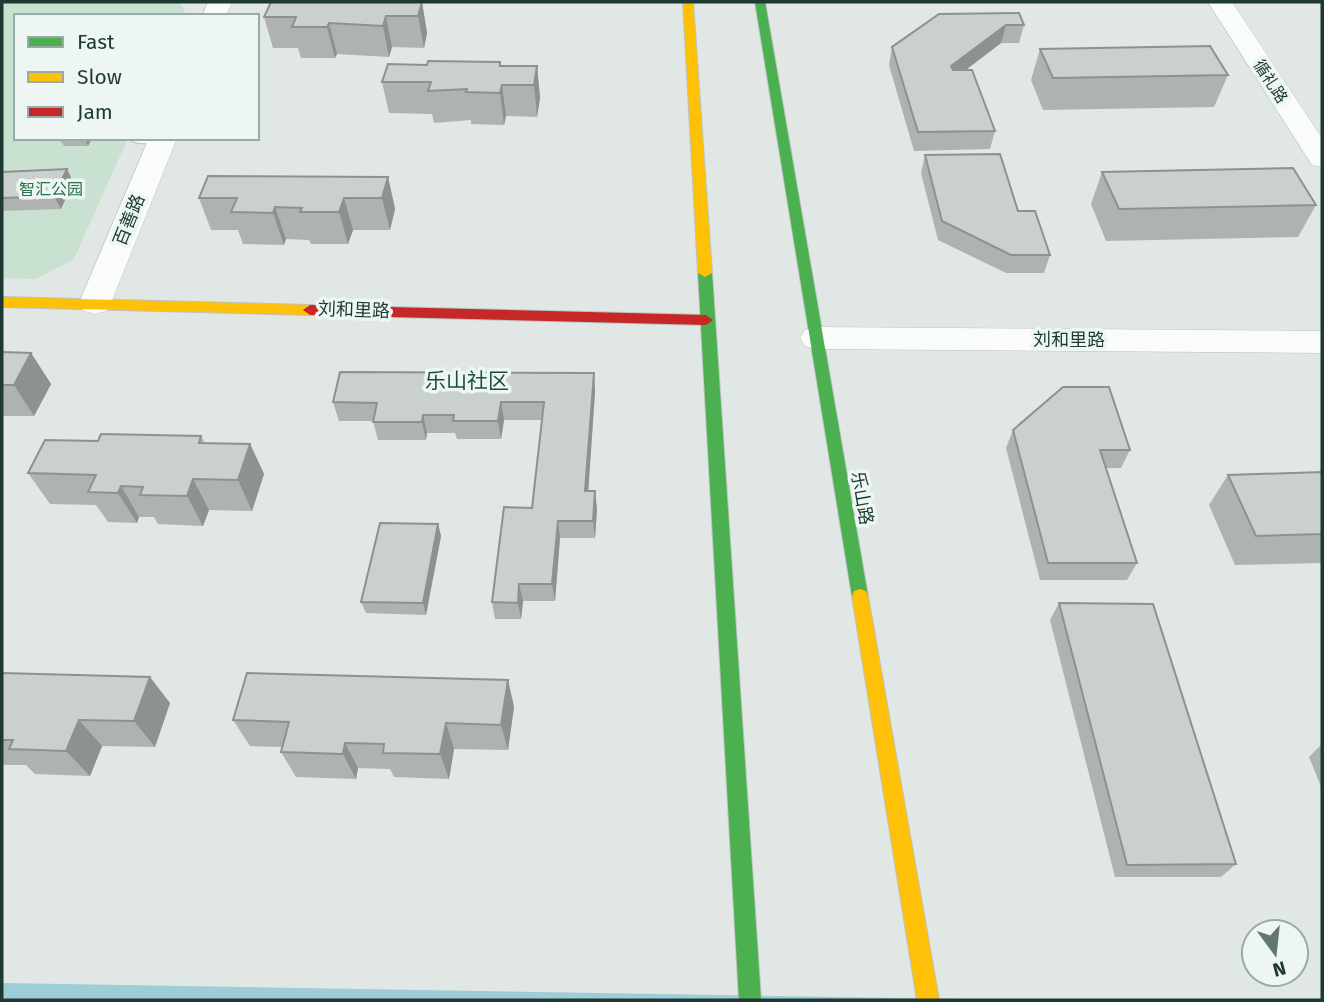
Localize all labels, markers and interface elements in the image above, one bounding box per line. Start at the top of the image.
legend [14,14,259,140]
text: Fast [77,29,115,55]
street label: 循礼路 [1250,56,1292,107]
text: Slow [77,64,122,90]
text: Jam [77,99,113,125]
park label: 智汇公园 [19,180,83,199]
street label: 百善路 [109,191,149,249]
street label: 刘和里路 [318,298,390,322]
street label: 刘和里路 [1033,329,1105,351]
district label: 乐山社区 [425,368,509,394]
street label: 乐山路 [846,470,878,526]
north arrow [1240,918,1310,988]
text: N [1270,956,1288,982]

